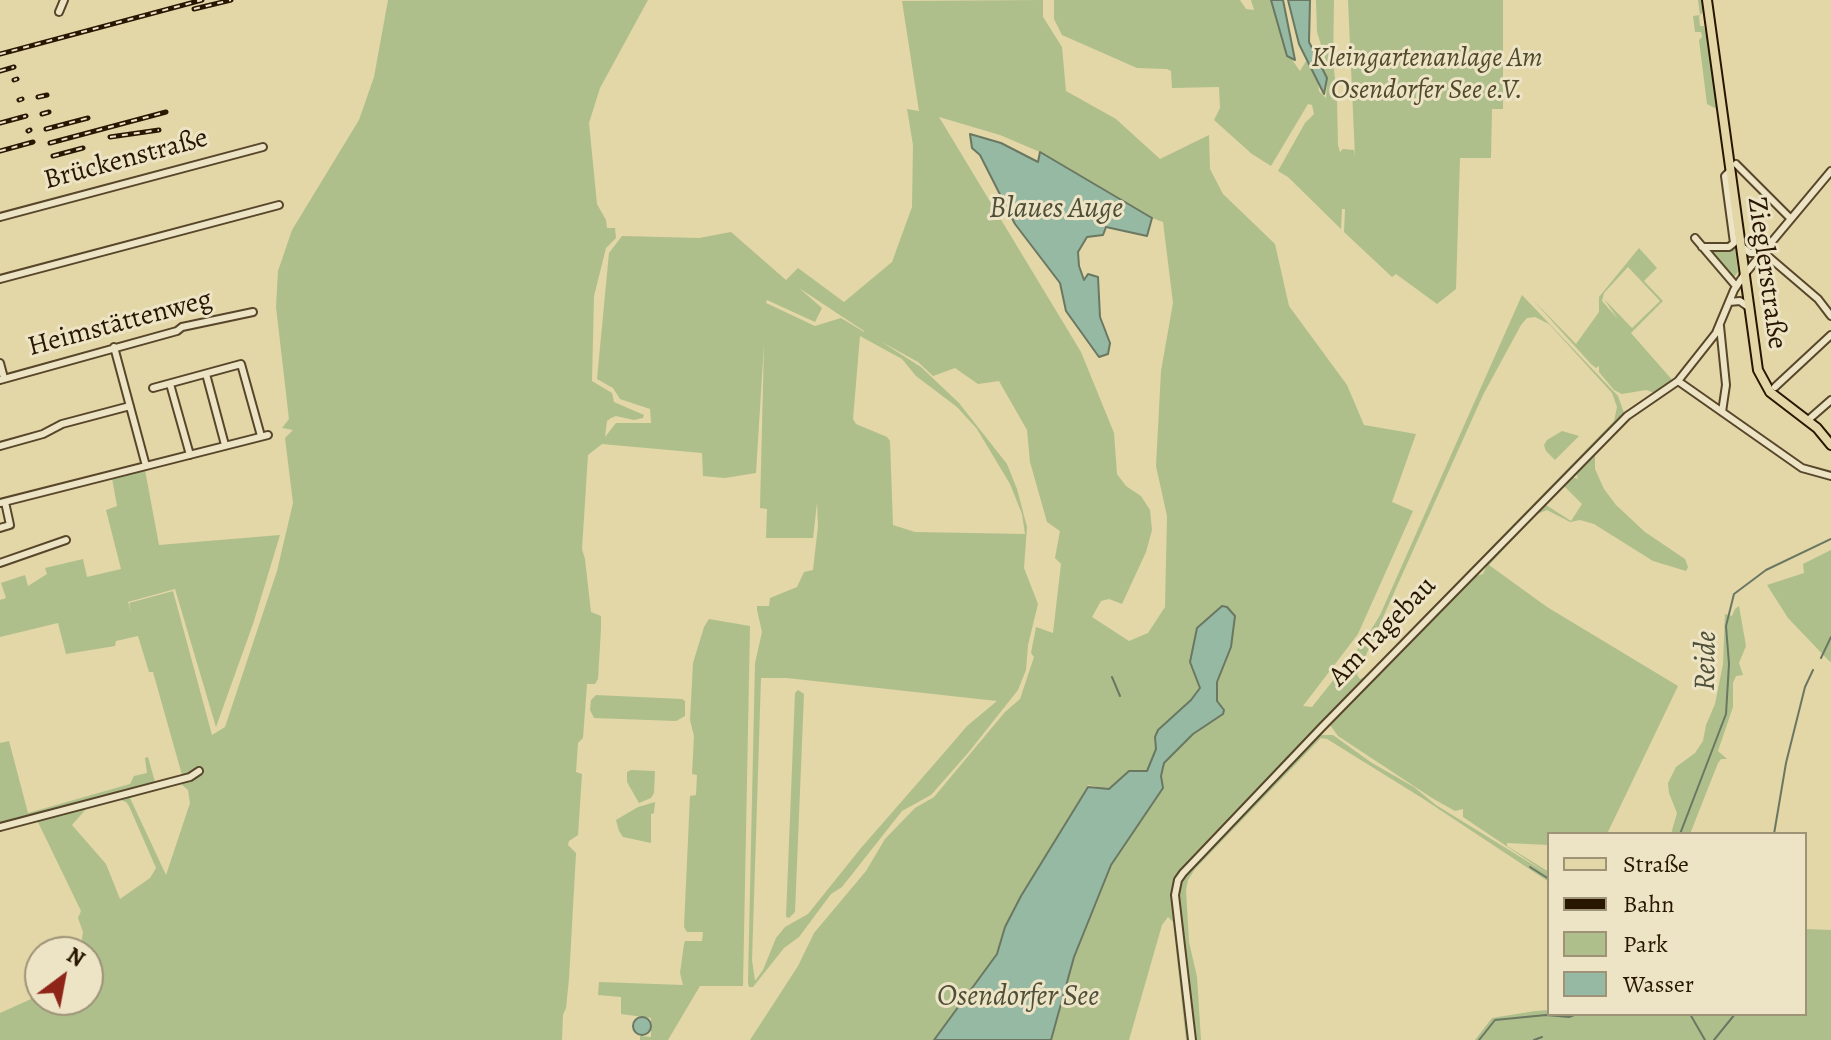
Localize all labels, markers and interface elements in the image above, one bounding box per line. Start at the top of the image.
park label: Kleingartenanlage Am Osendorfer See e.V. [1311,42,1543,108]
street label: Brückenstraße [40,122,212,198]
water label: Blaues Auge [989,192,1123,228]
street label: Zieglerstraße [1739,195,1793,351]
street label: Heimstättenweg [24,283,216,365]
street label: Am Tagebau [1322,570,1444,694]
water label: Reide [1688,631,1726,691]
legend [1547,832,1807,1016]
text: Straße [1623,848,1689,880]
text: Bahn [1623,888,1674,920]
text: Park [1623,928,1668,960]
north arrow [24,936,104,1016]
text: N [61,940,90,974]
text: Wasser [1623,968,1694,1000]
water label: Osendorfer See [937,980,1099,1016]

